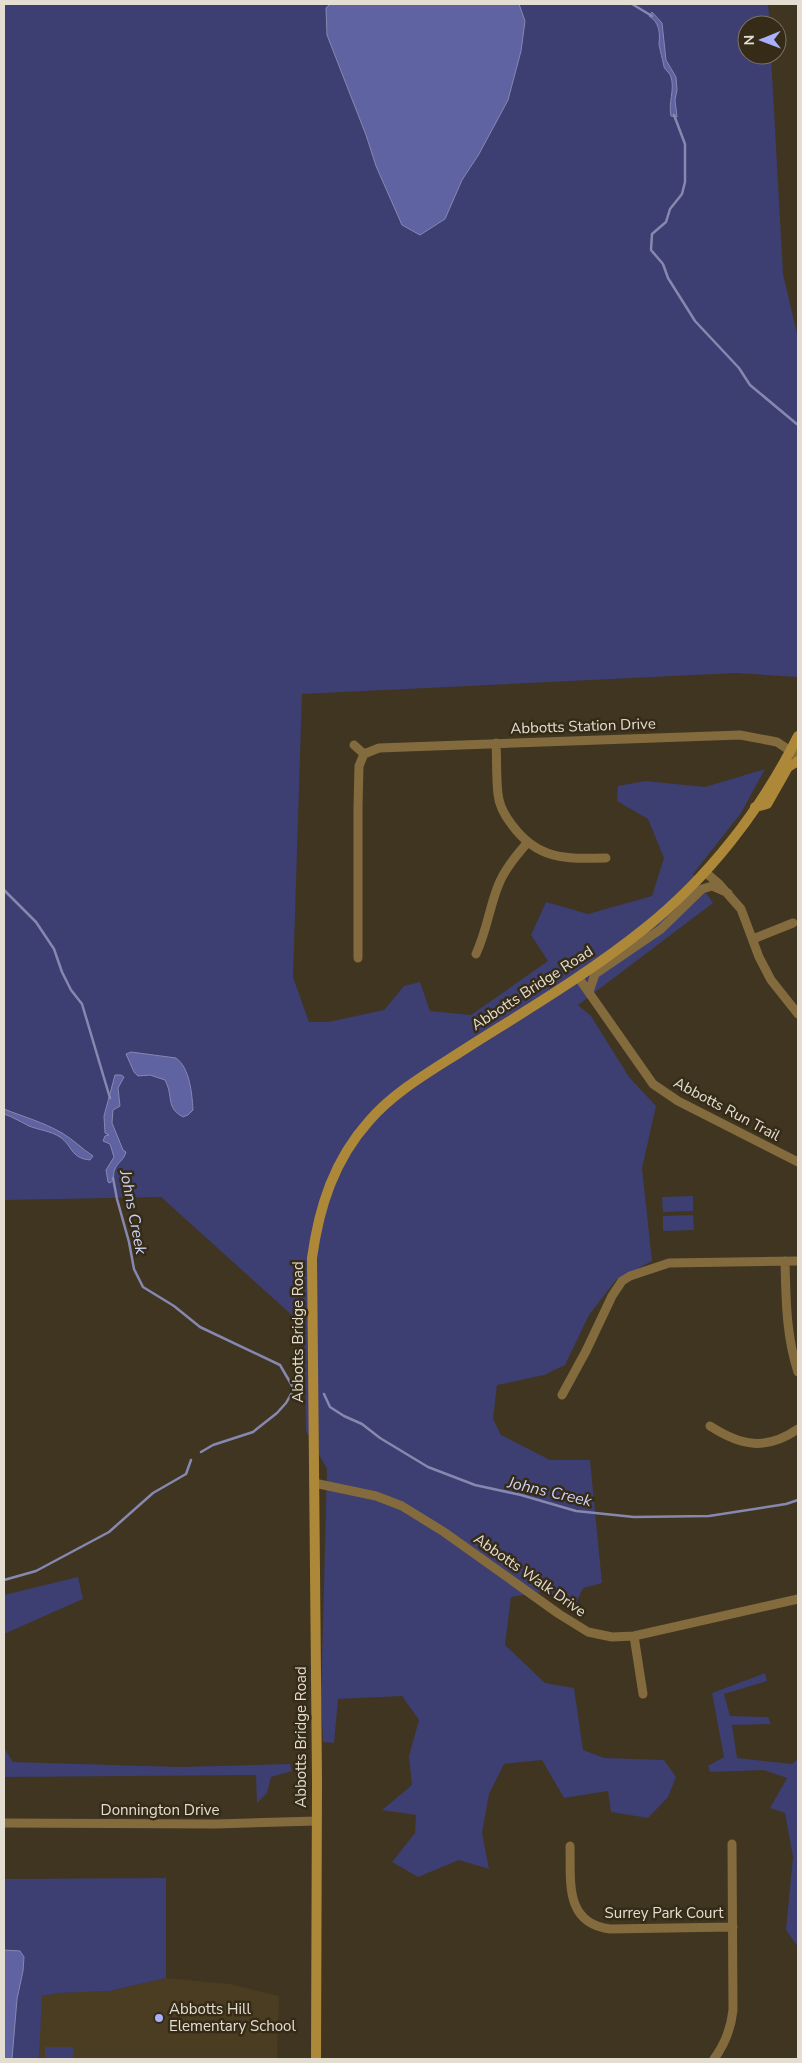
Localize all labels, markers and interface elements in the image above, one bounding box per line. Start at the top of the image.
north arrow [737,15,787,65]
text: N [740,35,759,46]
street label: Abbotts Station Drive [510,713,656,739]
street label: Abbotts Bridge Road [467,941,597,1035]
street label: Abbotts Run Trail [670,1072,784,1146]
water label: Johns Creek [114,1167,152,1257]
street label: Abbotts Bridge Road [288,1261,308,1403]
water label: Johns Creek [505,1471,595,1513]
street label: Abbotts Walk Drive [470,1529,590,1621]
street label: Abbotts Bridge Road [291,1666,311,1808]
street label: Donnington Drive [101,1800,219,1820]
street label: Surrey Park Court [605,1903,724,1923]
place label: Abbotts Hill Elementary School [169,1999,296,2036]
marker: Abbotts Hill Elementary School [153,2012,165,2024]

